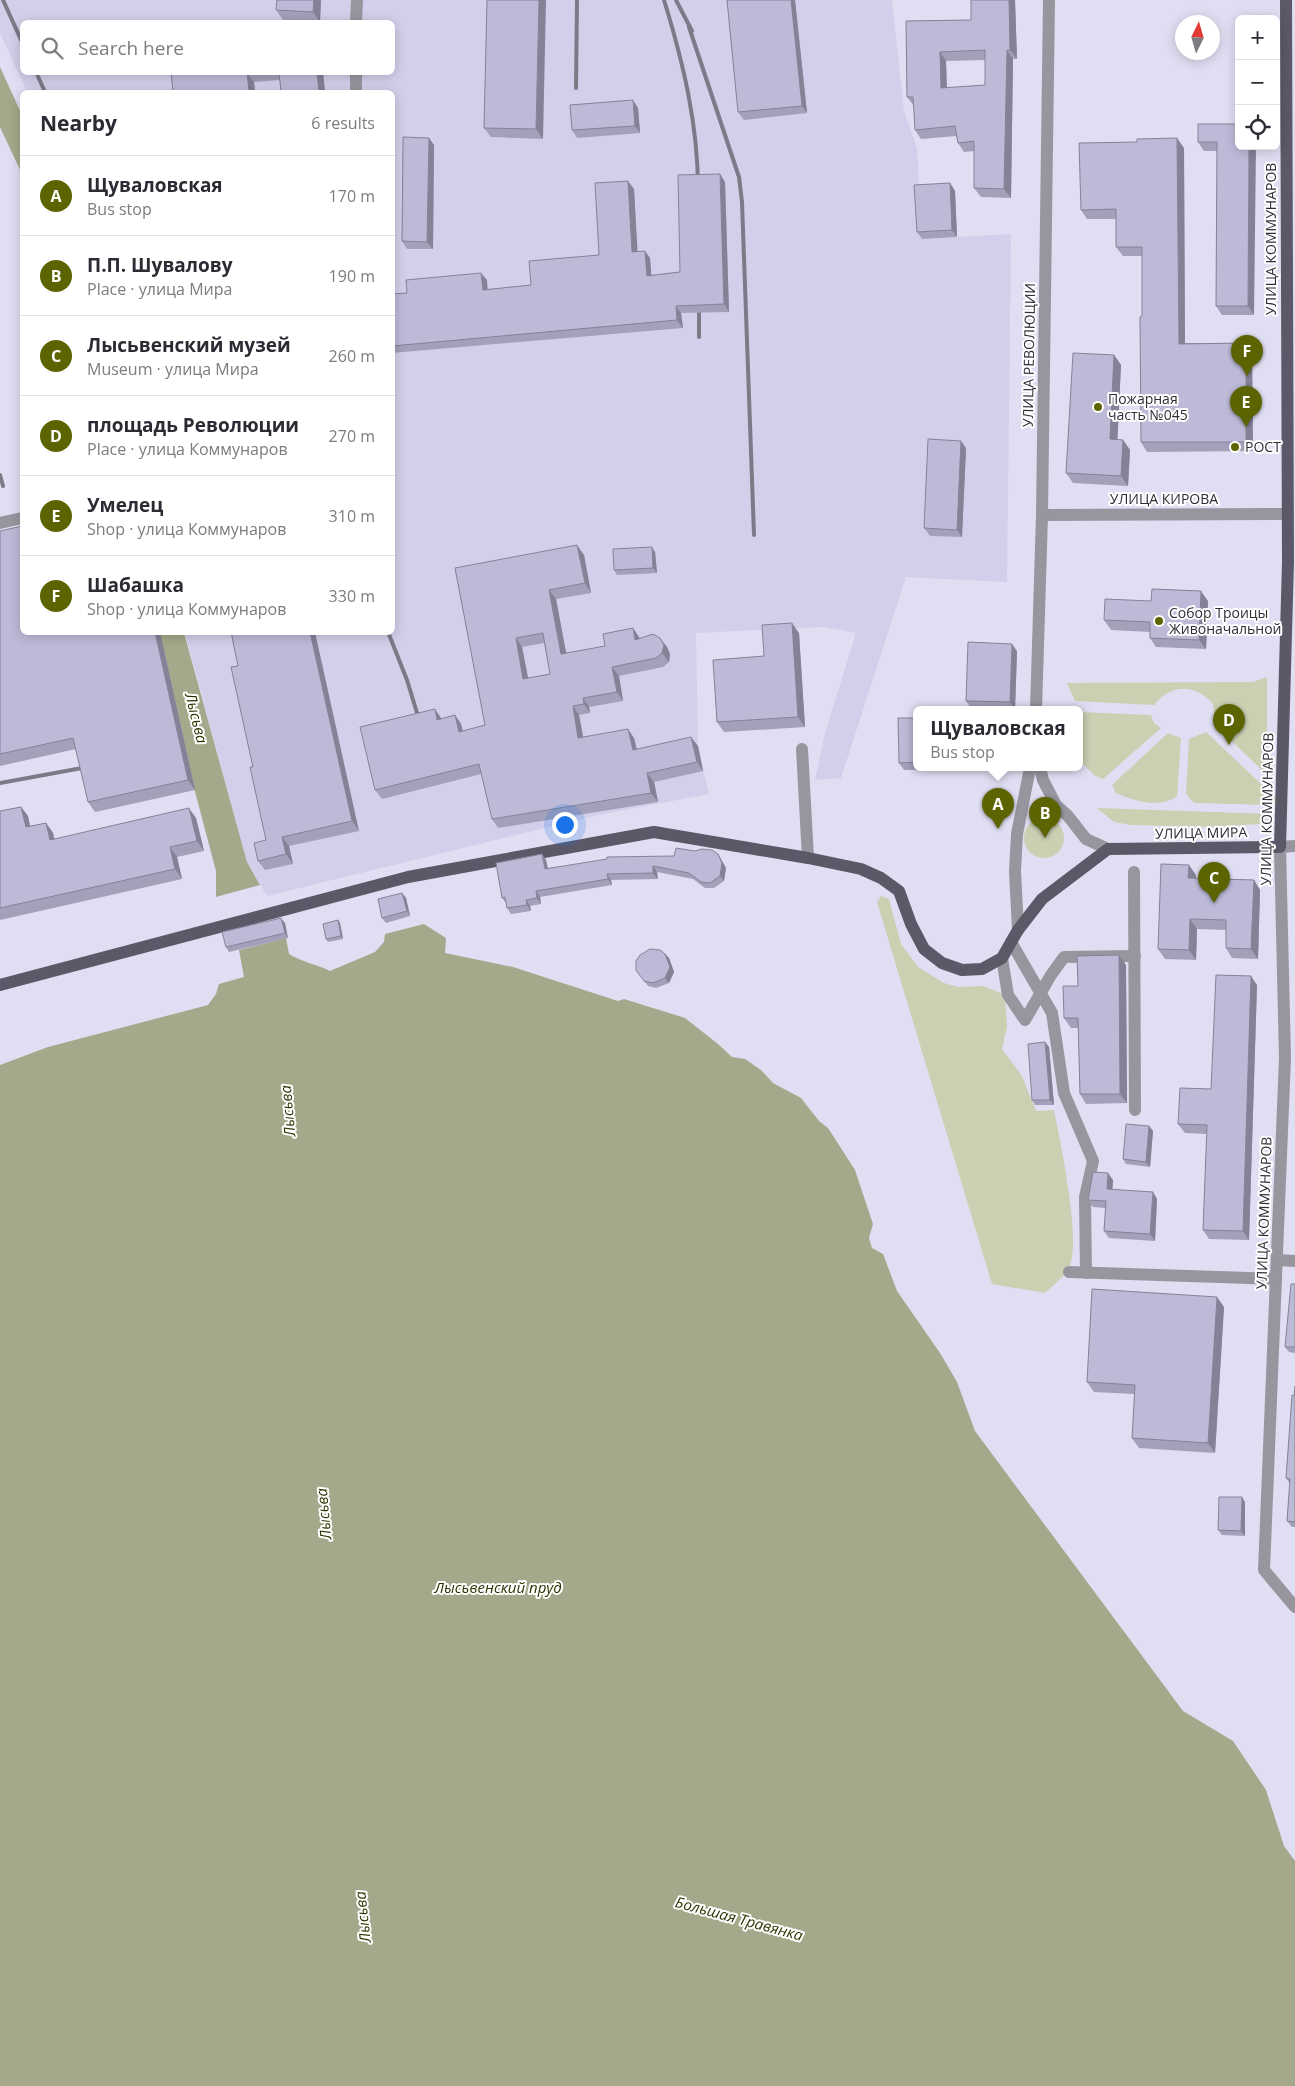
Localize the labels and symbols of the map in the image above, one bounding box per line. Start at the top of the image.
north arrow [1175,15,1220,60]
street label: УЛИЦА КОММУНАРОВ [1261,163,1280,315]
street label: УЛИЦА РЕВОЛЮЦИИ [1018,283,1039,427]
pin: F [1231,335,1263,376]
pin: E [1230,386,1262,427]
place label: Пожарная часть №045 [1108,389,1188,424]
marker: Пожарная часть №045 [1092,401,1104,413]
place label: РОСТ [1245,437,1281,456]
marker: РОСТ [1229,441,1241,453]
street label: УЛИЦА КИРОВА [1110,489,1218,508]
place label: Собор Троицы Живоначальной [1169,603,1282,638]
marker: Собор Троицы Живоначальной [1153,615,1165,627]
water label: Лысьва [181,689,213,746]
pin: D [1213,704,1245,745]
street label: УЛИЦА КОММУНАРОВ [1256,732,1277,886]
pin: A [982,788,1014,829]
pin: B [1029,797,1061,838]
your location [552,812,578,838]
street label: УЛИЦА МИРА [1155,822,1248,843]
pin: C [1198,862,1230,903]
water label: Лысьва [275,1084,299,1139]
street label: УЛИЦА КОММУНАРОВ [1251,1136,1276,1290]
water label: Лысьва [311,1487,335,1542]
water label: Лысьвенский пруд [433,1577,562,1597]
water label: Лысьва [349,1890,375,1945]
water label: Большая Травянка [673,1891,806,1945]

